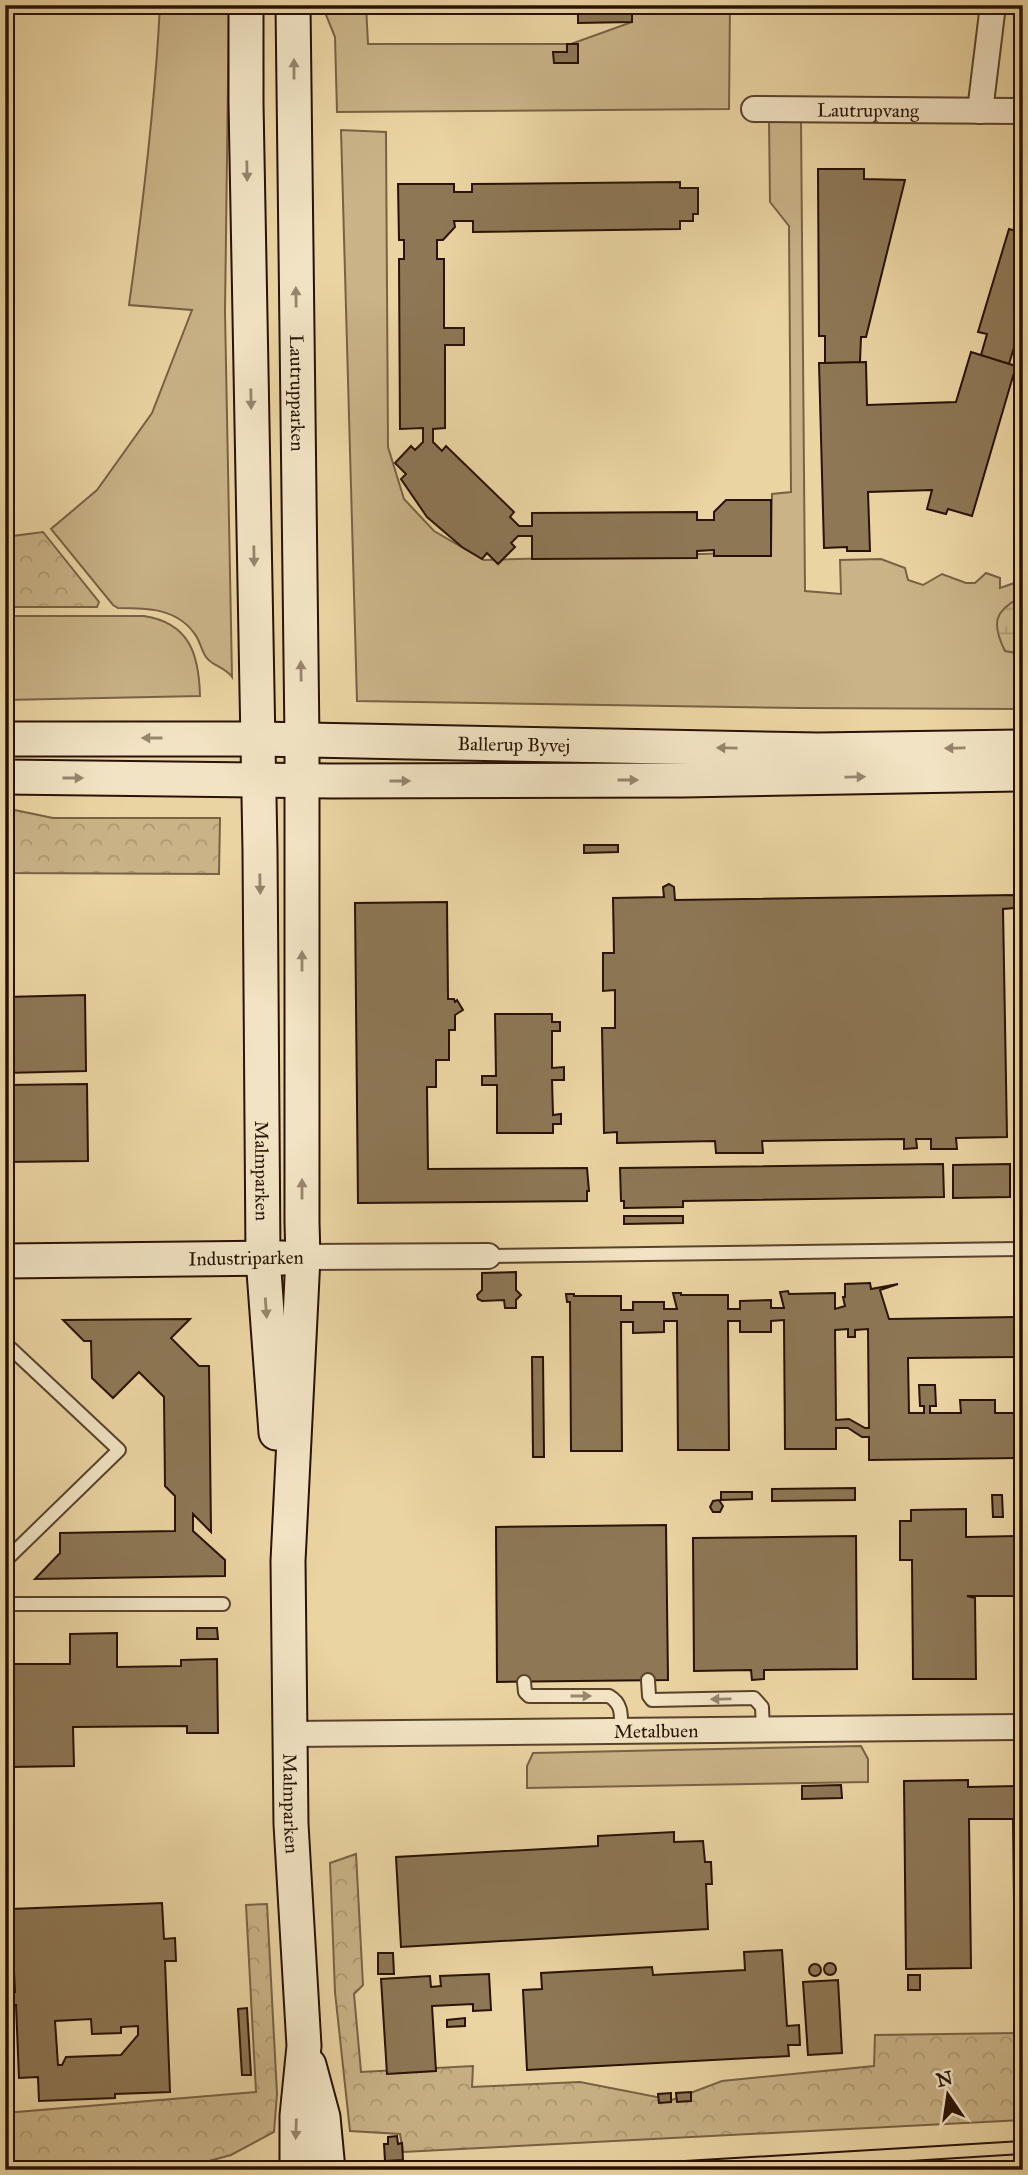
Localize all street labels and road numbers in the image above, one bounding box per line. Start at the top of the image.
street label: Lautrupvang [817,98,919,123]
street label: Lautrupparken [286,334,310,452]
street label: Ballerup Byvej [457,731,570,757]
street label: Malmparken [250,1121,274,1221]
street label: Industriparken [188,1245,304,1271]
street label: Metalbuen [614,1719,698,1742]
street label: Malmparken [279,1753,304,1854]

